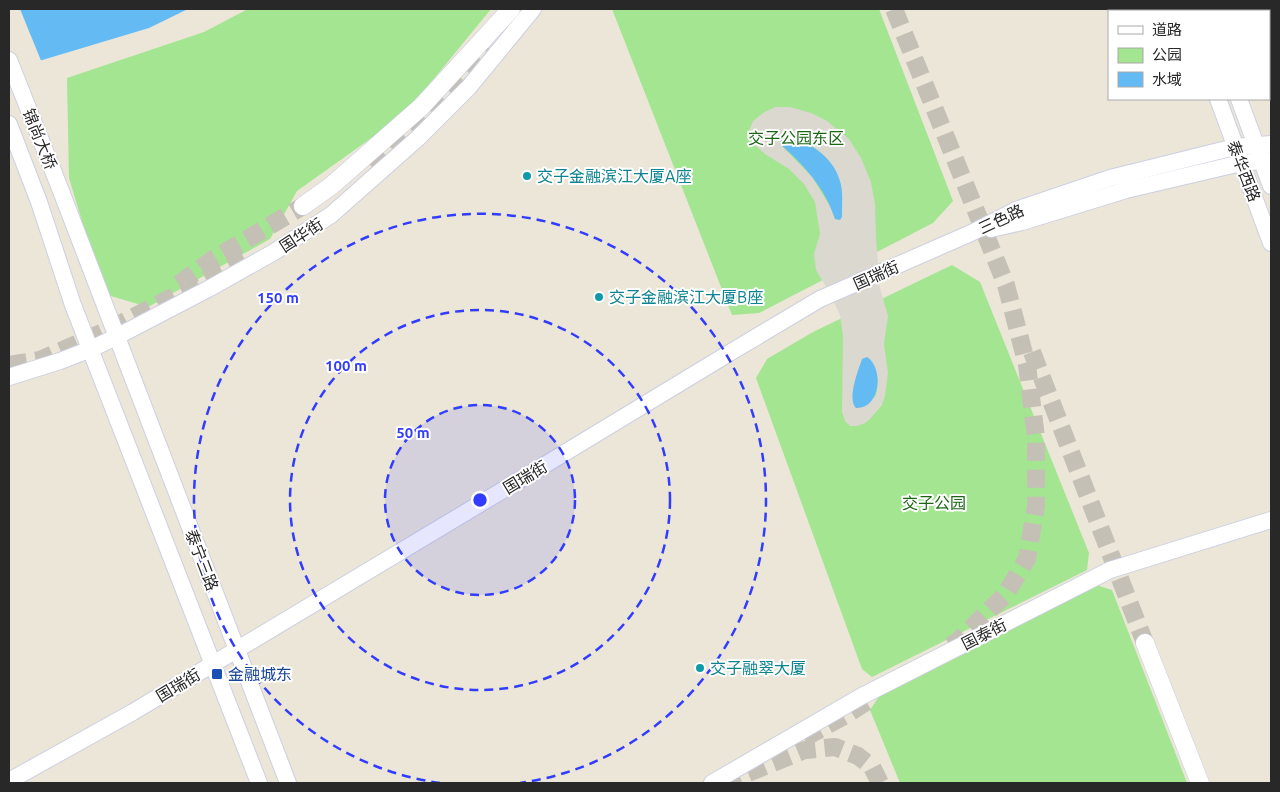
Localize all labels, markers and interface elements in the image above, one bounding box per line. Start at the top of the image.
legend [1108,10,1270,100]
text: 道路 [1152,21,1182,38]
text: 公园 [1152,46,1182,63]
text: 水域 [1152,71,1182,88]
street label: 锦尚大桥 [20,106,60,172]
park label: 交子公园东区 [748,129,844,147]
street label: 泰华西路 [1224,138,1264,204]
place label: 交子金融滨江大厦A座 [537,167,691,185]
marker: 交子金融滨江大厦A座 [521,170,533,182]
street label: 三色路 [975,201,1027,237]
street label: 国华街 [276,214,326,256]
street label: 国瑞街 [850,257,902,293]
place label: 交子金融滨江大厦B座 [609,288,763,306]
text: 150 m [257,289,299,306]
marker: 交子金融滨江大厦B座 [593,291,605,303]
text: 100 m [325,357,367,374]
text: 50 m [396,424,430,441]
street label: 国瑞街 [500,457,550,497]
centre of rings [471,491,489,509]
park label: 交子公园 [902,494,966,512]
street label: 泰宁三路 [182,527,222,593]
street label: 国泰街 [959,615,1009,653]
place label: 交子融翠大厦 [710,659,806,677]
marker: 交子融翠大厦 [694,662,706,674]
street label: 国瑞街 [153,665,203,705]
place label: 金融城东 [228,665,292,683]
marker: 金融城东 [210,667,224,681]

